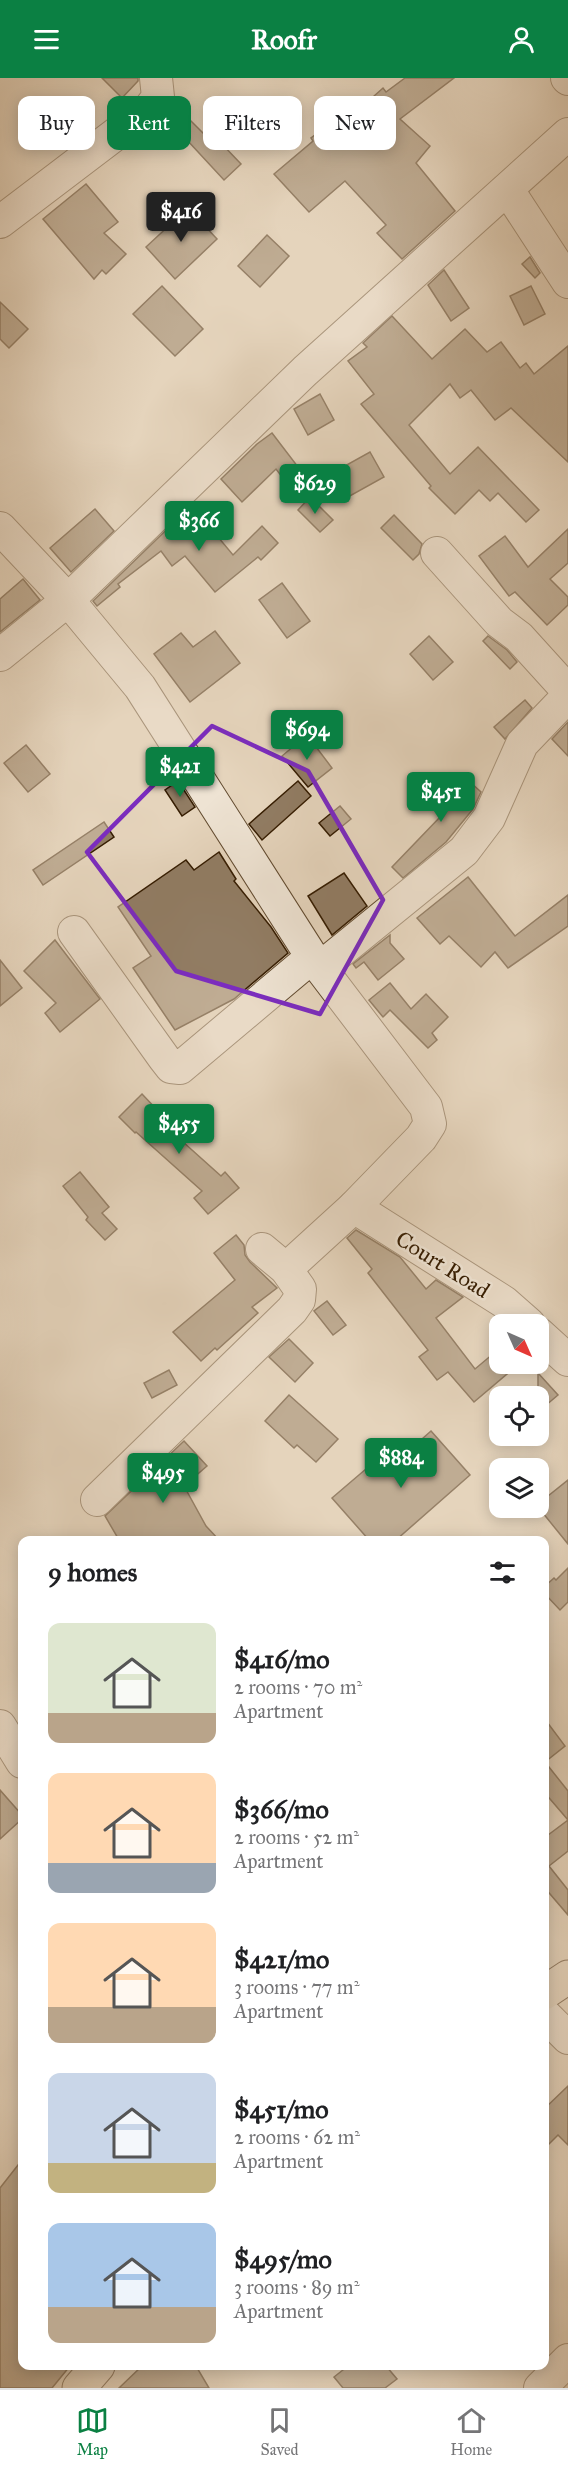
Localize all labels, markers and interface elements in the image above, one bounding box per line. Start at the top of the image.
icon: menu [30,23,63,56]
text: Roofr [251,23,317,56]
icon: person [505,23,538,56]
chip: Buy [18,96,95,150]
chip: Rent [107,96,191,150]
chip: Filters [203,96,302,150]
chip: New [314,96,396,150]
pin: $416 [145,192,217,243]
text: $416 [160,199,202,223]
pin: $629 [279,464,351,515]
text: $629 [294,471,336,495]
pin: $366 [163,501,235,552]
text: $366 [179,508,219,532]
pin: $694 [271,710,343,761]
text: $694 [285,717,329,741]
pin: $421 [144,747,216,798]
text: $421 [160,754,200,778]
pin: $451 [405,772,477,823]
text: $451 [421,779,461,803]
pin: $455 [143,1104,215,1155]
text: $455 [158,1111,200,1135]
street label: Court Road [391,1225,495,1304]
north arrow [489,1314,549,1374]
map controls [489,1314,549,1518]
button: locate [489,1386,549,1446]
pin: $884 [365,1438,437,1489]
text: $884 [379,1445,423,1469]
pin: $495 [127,1453,199,1504]
button: layers [489,1458,549,1518]
text: $495 [141,1460,185,1484]
text: 9 homes [48,1556,137,1588]
icon: filters [486,1556,519,1589]
text: $416/mo [234,1643,330,1675]
icon: home [96,1647,168,1719]
text: 2 rooms · 70 m² [234,1675,362,1699]
text: Apartment [234,1699,323,1723]
text: $366/mo [234,1793,329,1825]
icon: home [96,1797,168,1869]
text: 2 rooms · 52 m² [234,1825,359,1849]
text: Apartment [234,1849,323,1873]
text: $421/mo [234,1943,329,1975]
icon: home [96,1947,168,2019]
text: 3 rooms · 77 m² [234,1975,359,1999]
text: Apartment [234,1999,323,2023]
text: $451/mo [234,2093,329,2125]
icon: home [96,2097,168,2169]
text: 2 rooms · 62 m² [234,2125,360,2149]
text: Apartment [234,2149,323,2173]
text: $495/mo [234,2243,332,2275]
icon: home [96,2247,168,2319]
text: 3 rooms · 89 m² [234,2275,359,2299]
text: Apartment [234,2299,323,2323]
tab: Map [76,2404,109,2459]
tab: Saved [261,2404,299,2459]
tab: Home [450,2404,492,2459]

